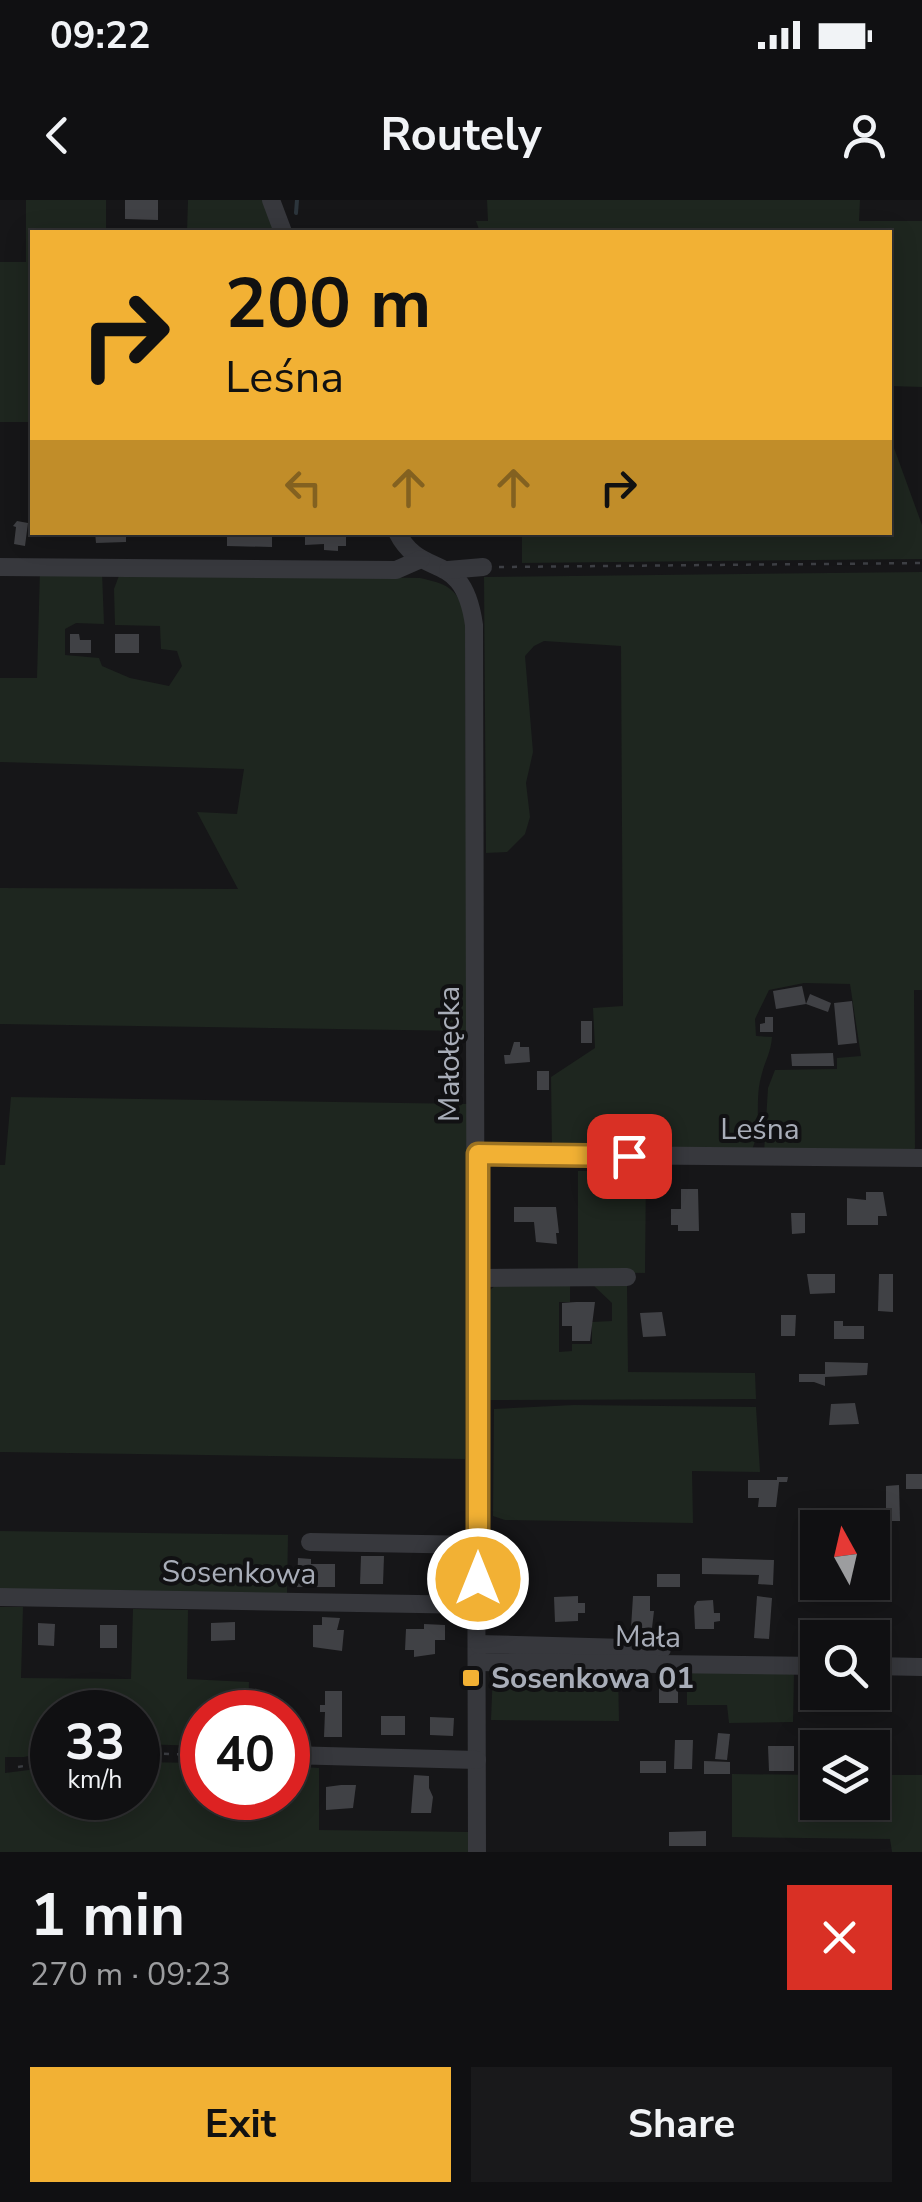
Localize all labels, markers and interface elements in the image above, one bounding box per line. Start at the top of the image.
text: 09:22 [50,10,151,61]
text: Routely [380,105,542,166]
icon: back [30,108,85,163]
icon: person [837,108,892,163]
text: 200 m [225,256,431,352]
icon: right [60,270,190,400]
text: Leśna [225,347,344,408]
icon: left [276,460,331,515]
icon: ahead [381,460,436,515]
icon: ahead [486,460,541,515]
icon: right [591,460,646,515]
street label: Małołęcka [429,986,470,1122]
street label: Leśna [720,1109,800,1150]
pin [587,1114,672,1199]
icon: arrive [602,1129,657,1184]
north arrow [800,1510,890,1600]
map controls [800,1510,890,1820]
position arrow [426,1527,530,1631]
street label: Sosenkowa [161,1551,317,1595]
street label: Mała [614,1616,682,1658]
button: search [800,1620,890,1710]
place label: Sosenkowa 01 [491,1658,694,1699]
marker: Sosenkowa 01 [460,1667,482,1689]
speed limit sign: 40 [180,1690,310,1820]
text: 33 [65,1708,125,1777]
button: layers [800,1730,890,1820]
text: km/h [67,1763,123,1797]
text: 1 min [30,1874,185,1956]
button: close [787,1885,892,1990]
text: 270 m · 09:23 [30,1953,231,1996]
button: Exit [30,2067,451,2182]
button: Share [471,2067,892,2182]

